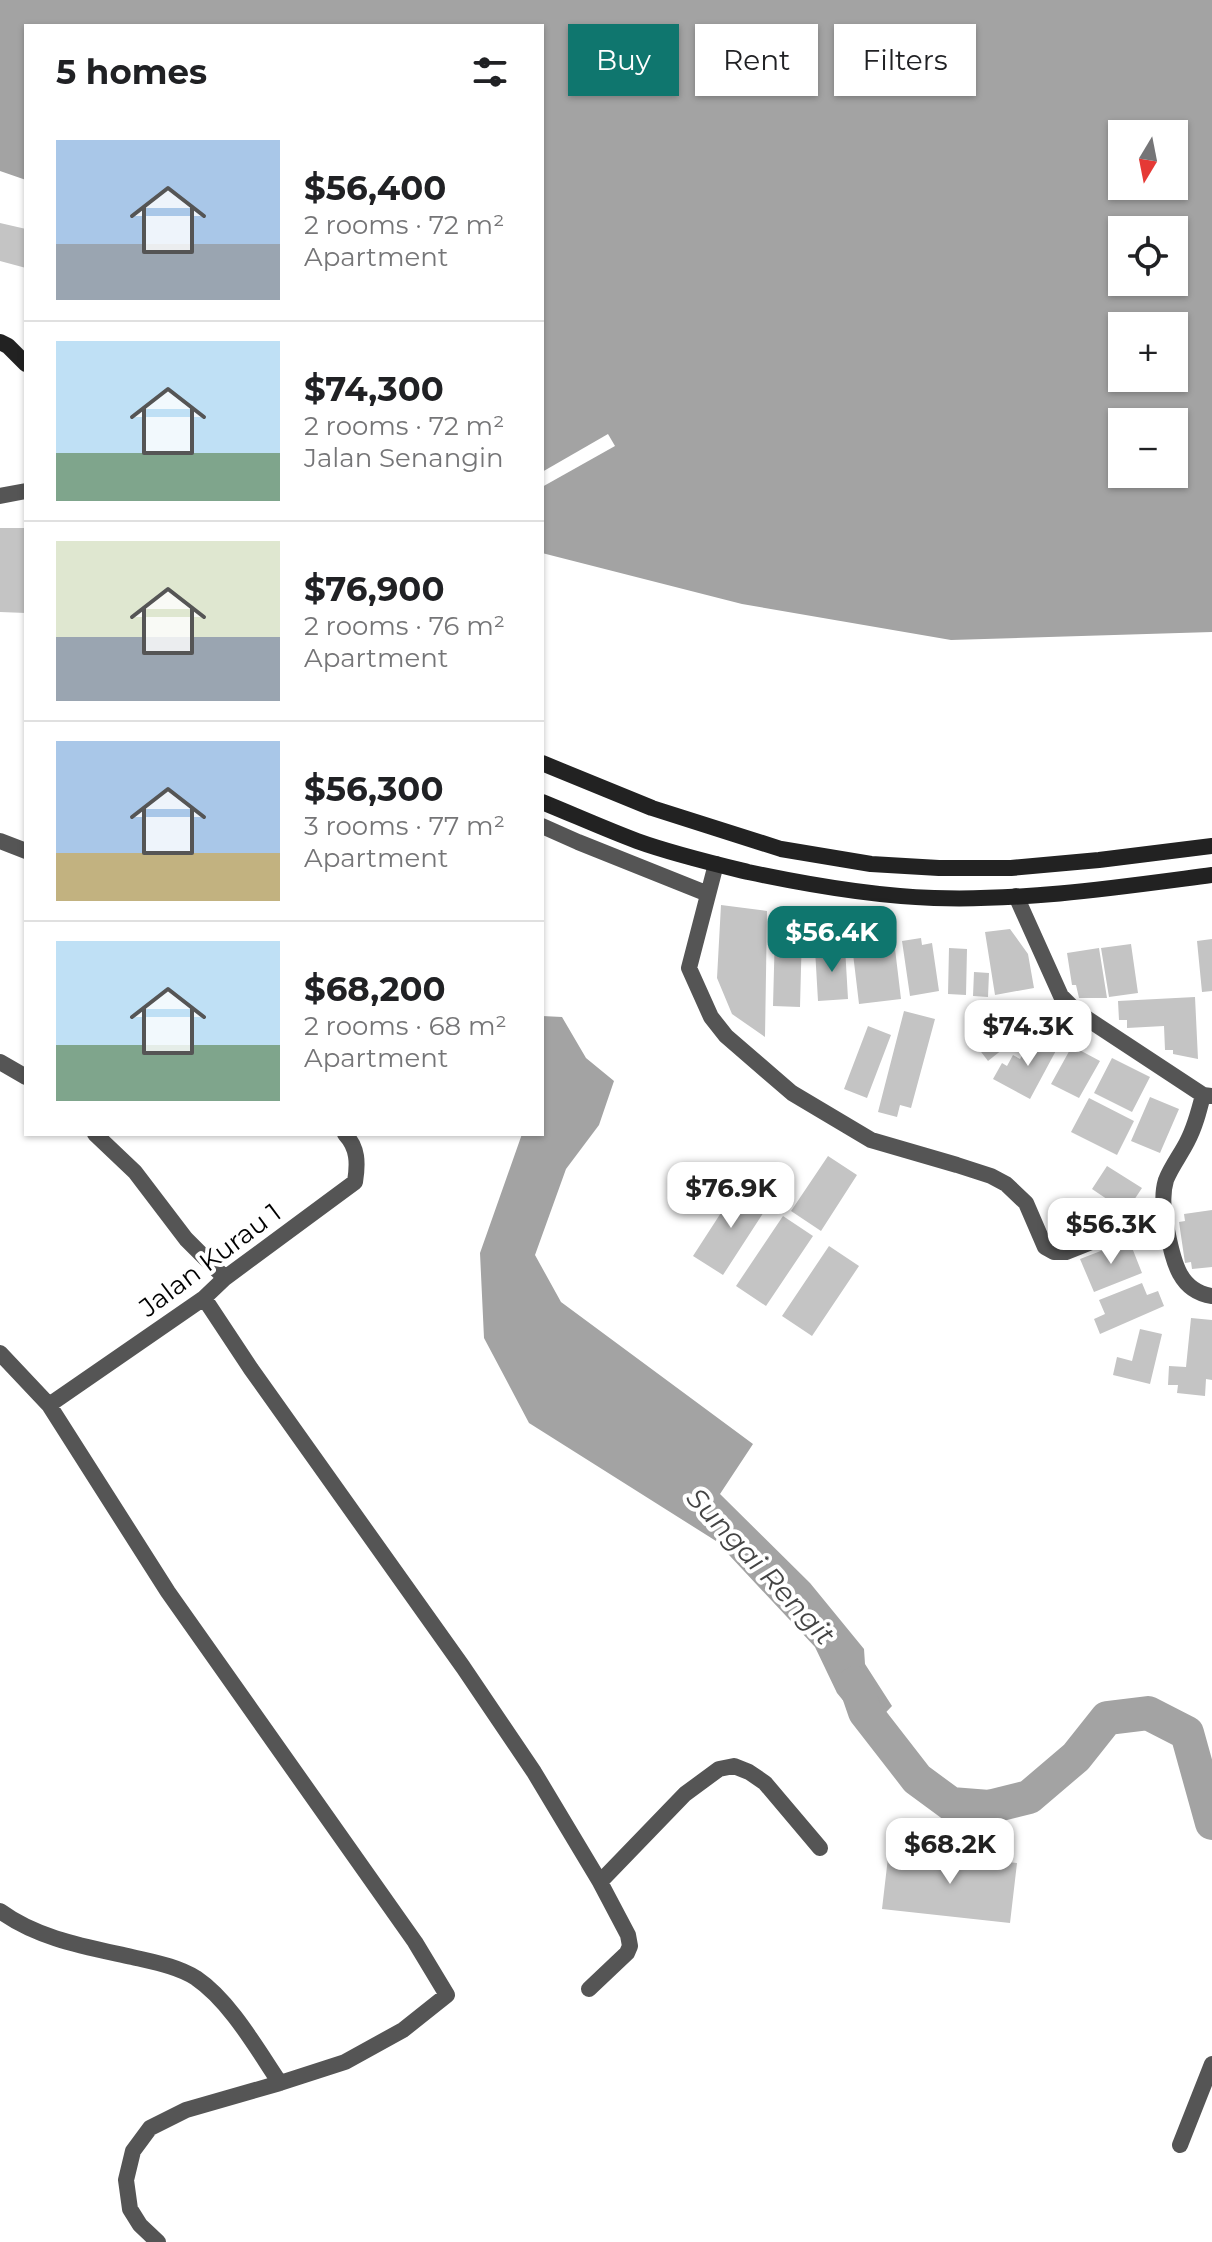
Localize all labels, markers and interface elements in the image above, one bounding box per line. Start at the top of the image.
chip: Buy [568,24,679,96]
chip: Rent [695,24,818,96]
chip: Filters [834,24,976,96]
icon: filters [468,50,512,94]
text: 5 homes [56,51,207,93]
north arrow [1108,120,1188,200]
map controls [1108,120,1188,488]
text: $56,400 [304,167,446,209]
icon: home [120,172,216,268]
text: 2 rooms · 72 m² [304,209,504,241]
button: locate [1108,216,1188,296]
text: Apartment [304,241,448,273]
button: + [1108,312,1188,392]
text: $74,300 [304,368,444,410]
icon: home [120,373,216,469]
button: − [1108,408,1188,488]
text: 2 rooms · 72 m² [304,410,504,442]
text: Jalan Senangin [304,442,504,474]
text: $76,900 [304,568,445,610]
icon: home [120,573,216,669]
text: 2 rooms · 76 m² [304,610,505,642]
text: Apartment [304,642,448,674]
text: $56,300 [304,768,443,810]
icon: home [120,773,216,869]
text: 3 rooms · 77 m² [304,810,505,842]
text: Apartment [304,842,448,874]
pin: $56.4K [767,906,897,974]
text: $56.4K [786,916,878,948]
text: $68,200 [304,968,446,1010]
icon: home [120,973,216,1069]
pin: $74.3K [963,1000,1093,1068]
text: 2 rooms · 68 m² [304,1010,507,1042]
text: $74.3K [983,1010,1073,1042]
text: Apartment [304,1042,448,1074]
pin: $76.9K [666,1162,796,1230]
text: $76.9K [685,1172,777,1204]
street label: Jalan Kurau 1 [132,1196,287,1324]
pin: $56.3K [1046,1198,1176,1266]
text: $56.3K [1066,1208,1156,1240]
water label: Sungai Rengit [680,1480,843,1652]
pin: $68.2K [885,1818,1015,1886]
text: $68.2K [904,1828,996,1860]

